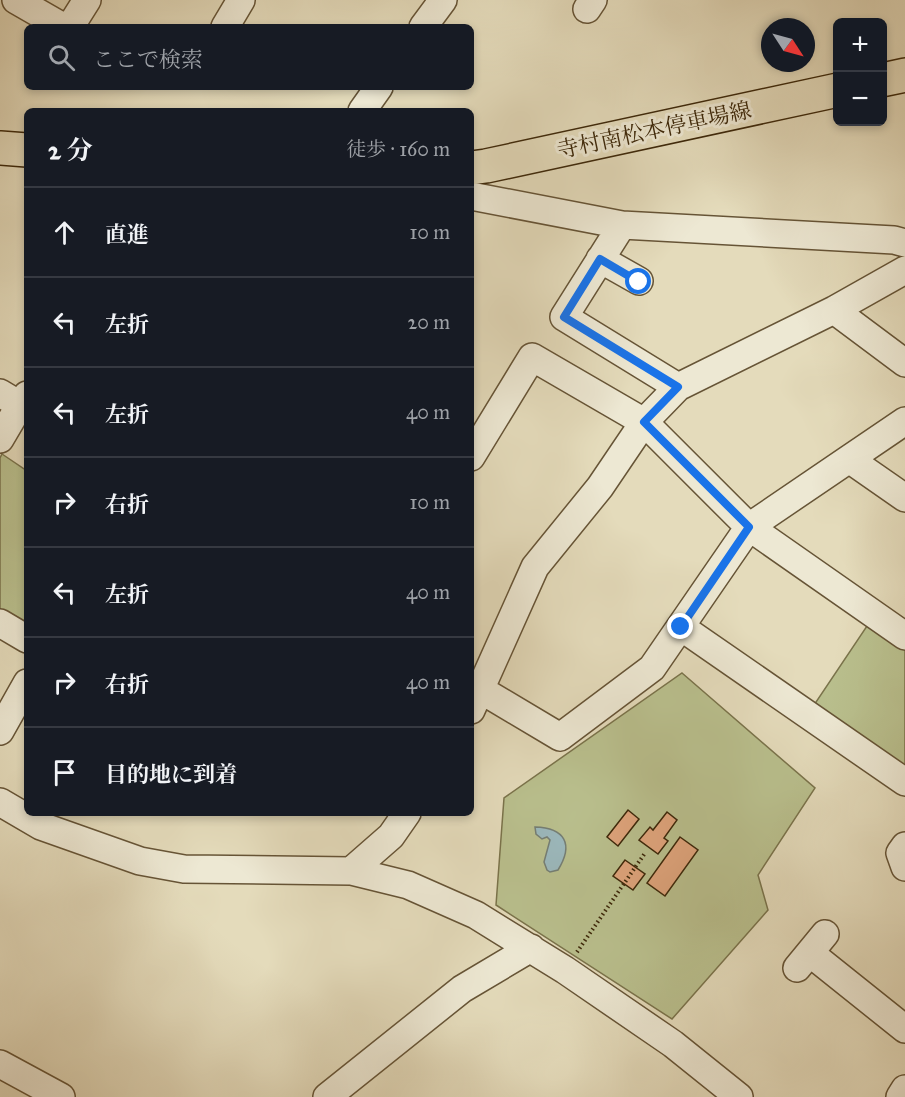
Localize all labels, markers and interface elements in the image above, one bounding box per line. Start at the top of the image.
north arrow [761,18,815,72]
map controls [833,18,887,126]
button: + [833,18,887,72]
search box [24,24,474,90]
icon: search [45,41,78,74]
text: ここで検索 [93,46,203,73]
button: − [833,72,887,126]
street label: 寺村南松本停車場線 [554,96,754,164]
text: 2 分 [48,134,92,166]
text: 徒歩 · 160 m [346,137,450,161]
icon: ahead [48,216,81,249]
text: 10 m [409,220,450,244]
text: 直進 [105,221,149,248]
route start [625,268,651,294]
icon: left [48,306,81,339]
text: 20 m [407,310,450,334]
text: 左折 [105,311,149,338]
icon: left [48,396,81,429]
text: 40 m [406,400,450,424]
text: 左折 [105,401,149,428]
icon: right [48,486,81,519]
text: 10 m [409,490,450,514]
text: 右折 [105,491,149,518]
icon: left [48,576,81,609]
text: 40 m [406,580,450,604]
text: 左折 [105,581,149,608]
route end [667,613,693,639]
icon: right [48,666,81,699]
text: 40 m [406,670,450,694]
text: 右折 [105,671,149,698]
icon: arrive [48,756,81,789]
text: 目的地に到着 [105,761,237,788]

